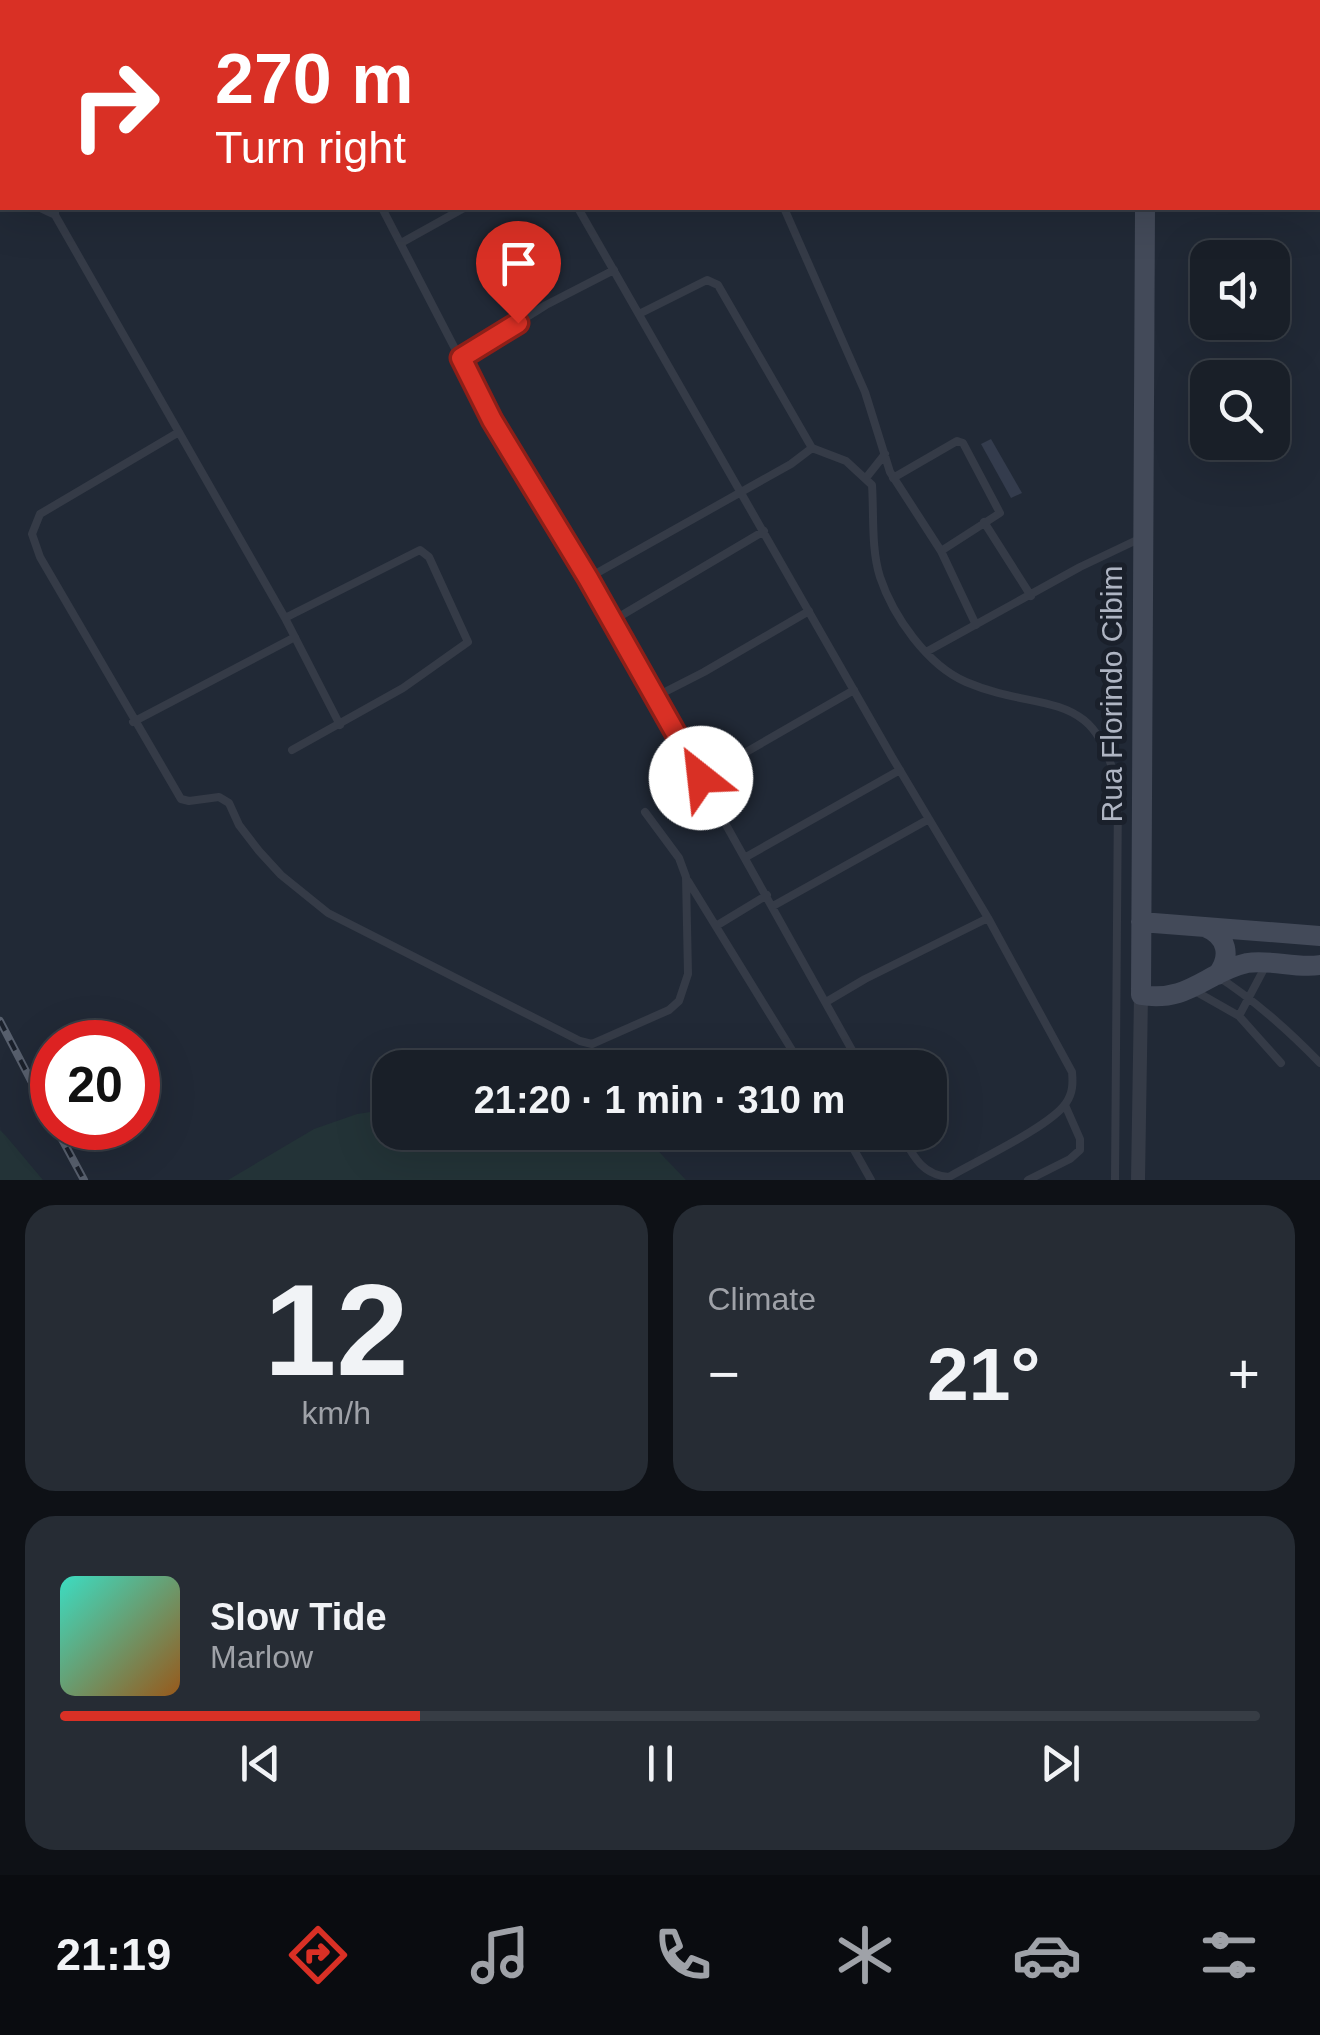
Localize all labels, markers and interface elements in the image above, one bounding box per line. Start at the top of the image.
icon: right [50,40,180,170]
text: 270 m [215,40,413,118]
text: Turn right [215,122,406,173]
pin [476,221,561,324]
icon: arrive [491,236,546,291]
map controls [1190,240,1290,460]
button: sound [1190,240,1290,340]
button: search [1190,360,1290,460]
street label: Rua Florindo Cibim [1095,566,1128,822]
position arrow [649,726,753,830]
speed limit sign: 20 [30,1020,160,1150]
text: 21:20 · 1 min · 310 m [474,1079,845,1121]
text: 12 [264,1257,409,1403]
text: Climate [708,1281,816,1317]
text: 21° [927,1332,1040,1416]
text: − [708,1343,740,1405]
text: + [1228,1343,1260,1405]
text: km/h [302,1395,371,1431]
text: Slow Tide [210,1596,387,1638]
text: Marlow [210,1639,313,1675]
icon: previous [233,1736,288,1791]
icon: pause [633,1736,688,1791]
icon: next [1033,1736,1088,1791]
icon: directions [283,1920,353,1990]
icon: music [465,1920,535,1990]
icon: phone [648,1920,718,1990]
icon: climate [830,1920,900,1990]
icon: car [1012,1920,1082,1990]
icon: filters [1194,1920,1264,1990]
text: 21:19 [56,1929,171,1980]

